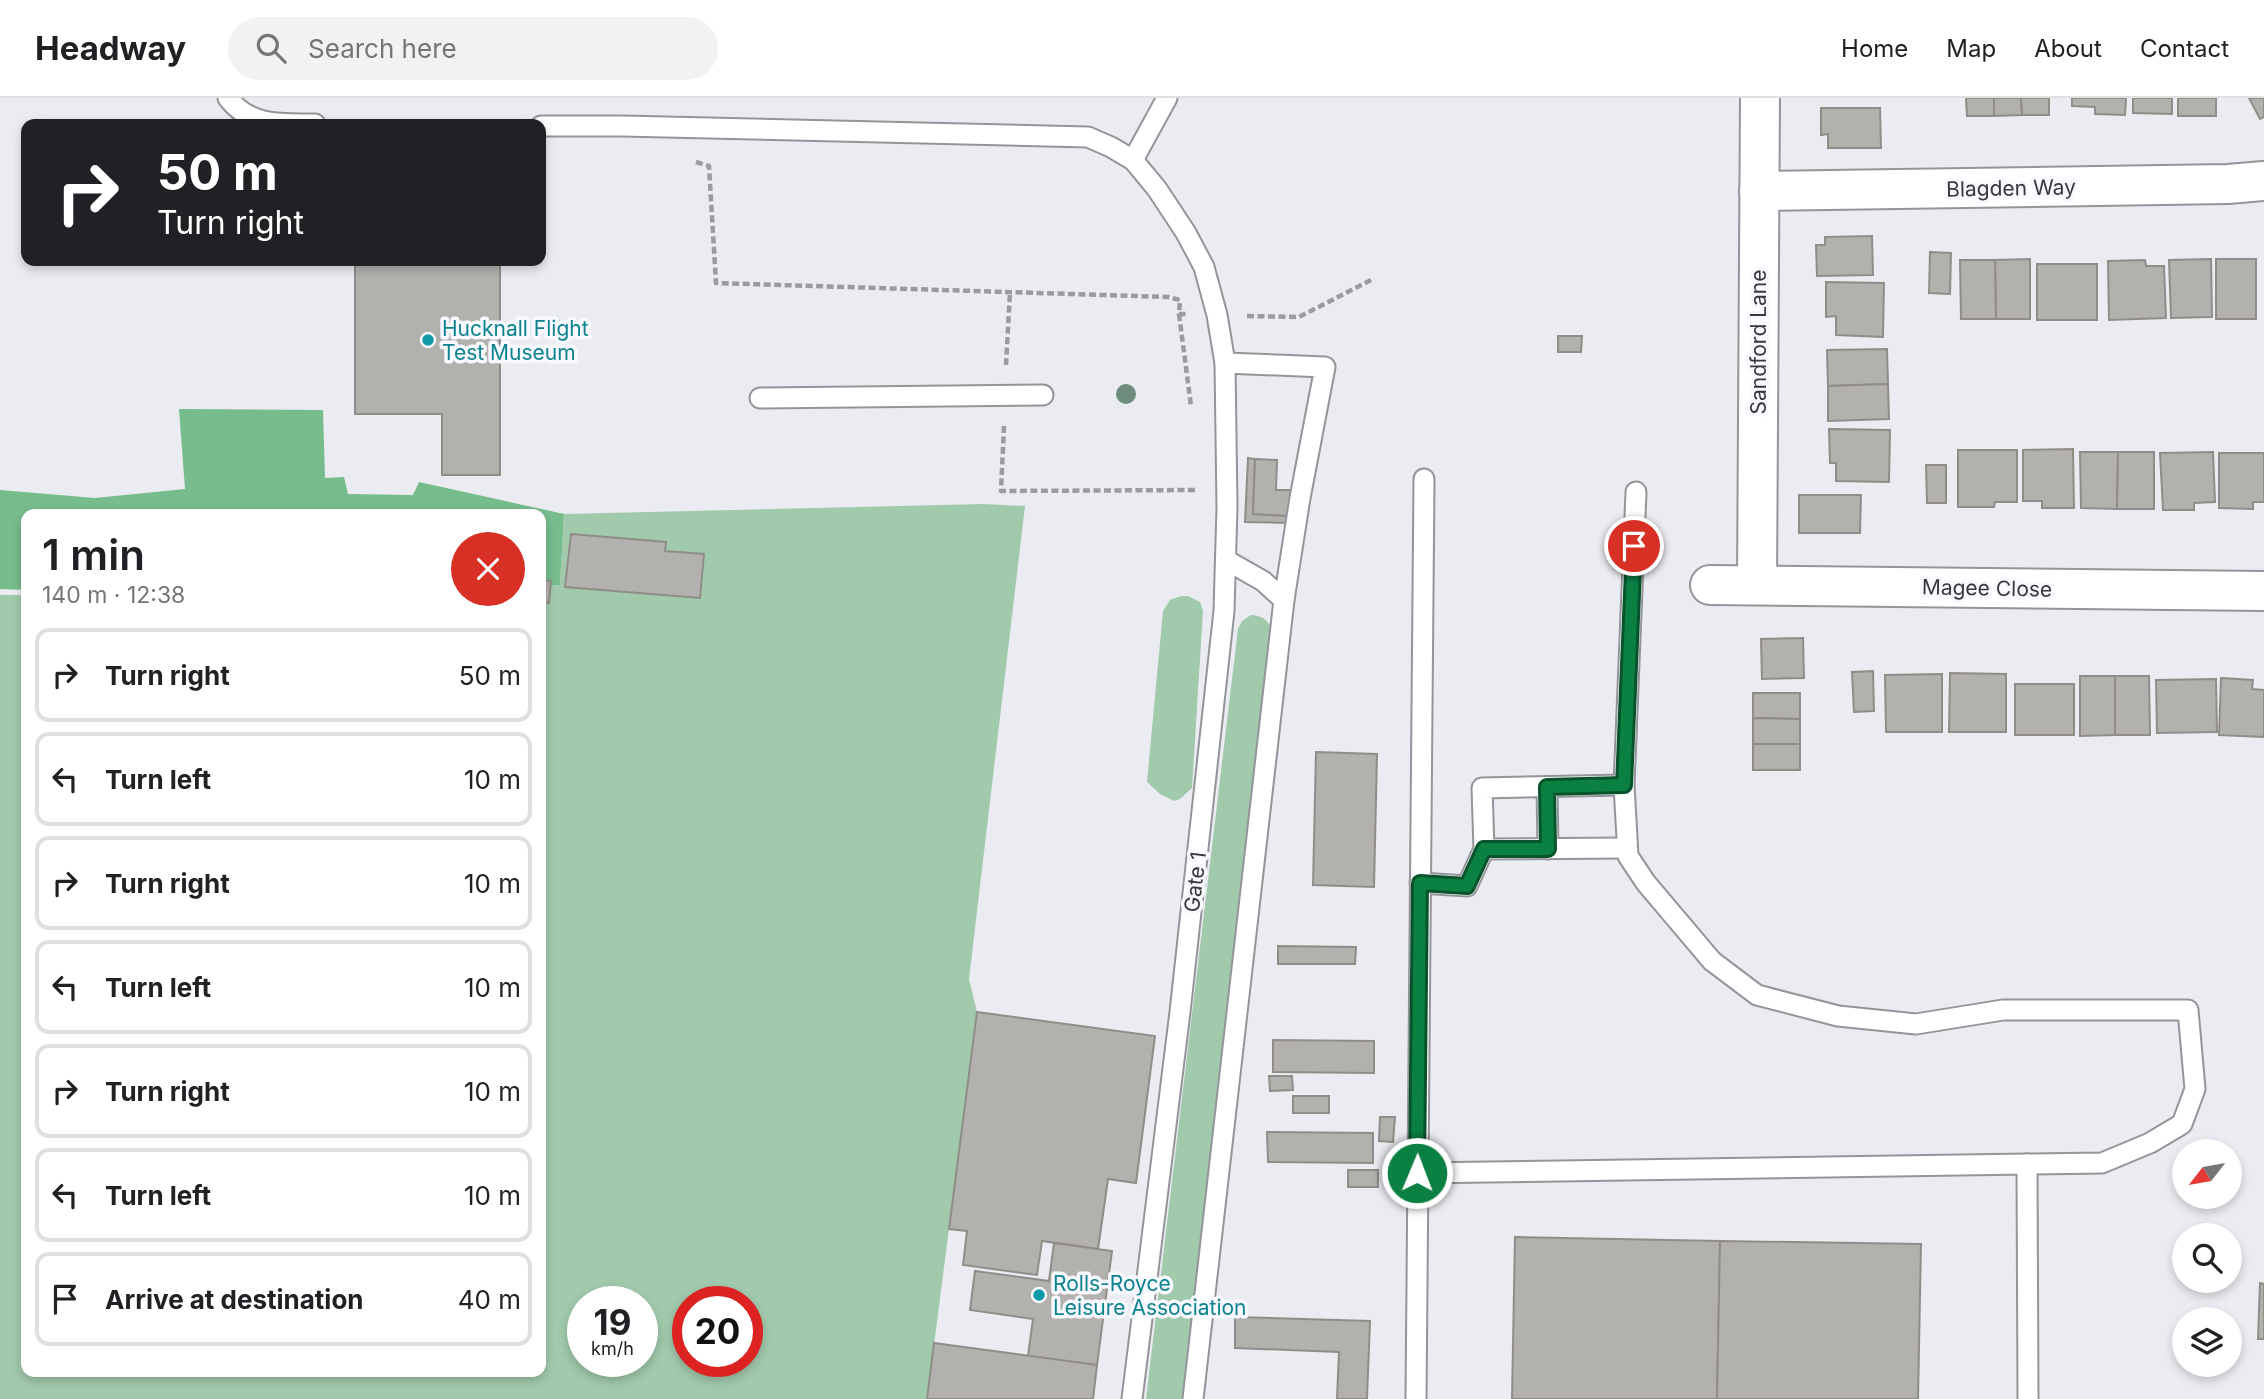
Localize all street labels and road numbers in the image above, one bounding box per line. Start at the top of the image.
street label: Blagden Way [1946,174,2076,202]
street label: Sandford Lane [1746,270,1771,414]
street label: Magee Close [1922,574,2052,602]
street label: Gate 1 [1179,850,1211,914]

